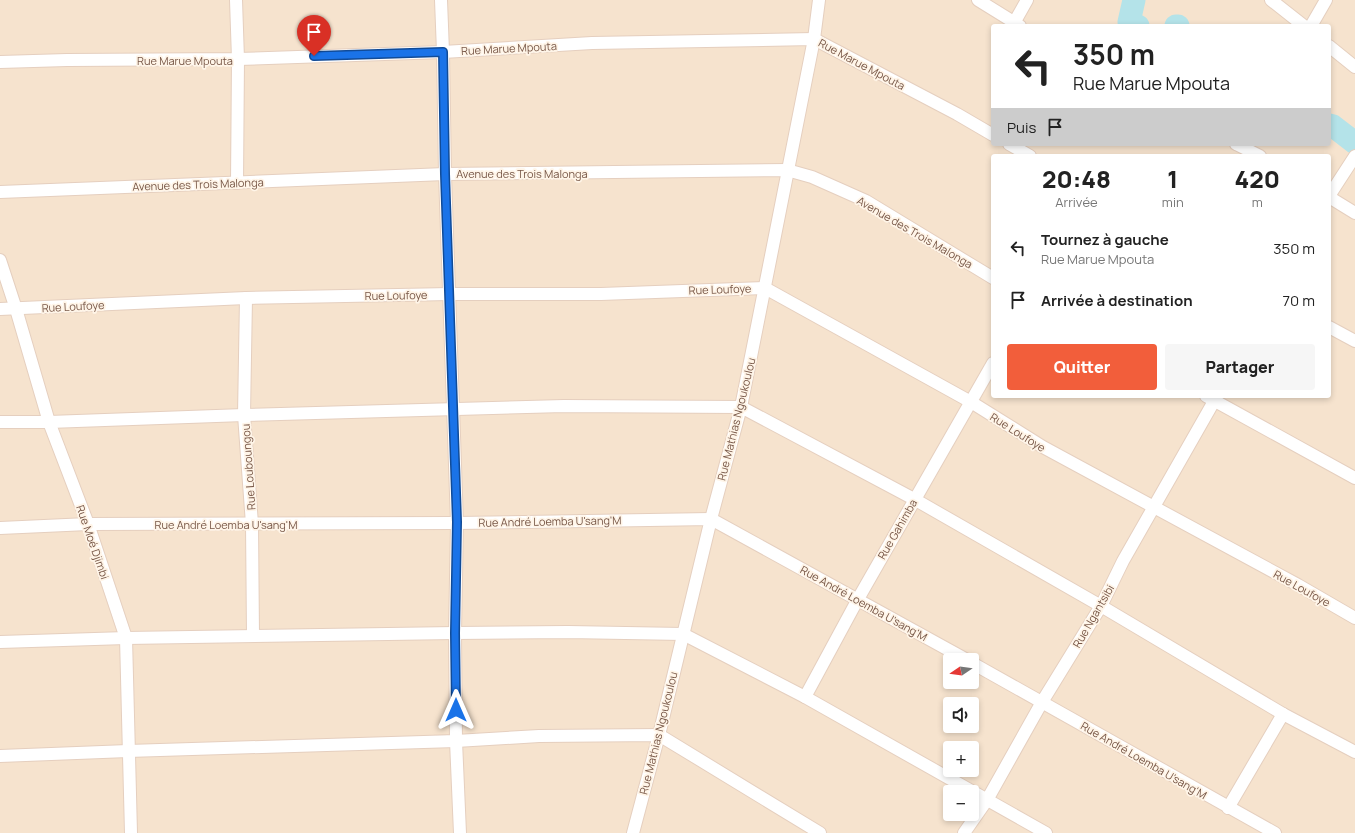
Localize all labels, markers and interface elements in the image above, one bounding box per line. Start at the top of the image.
pin [297,15,331,56]
icon: arrive [303,21,325,43]
street label: Rue Marue Mpouta [816,35,908,93]
text: 350 m [1073,35,1155,73]
street label: Rue Marue Mpouta [461,38,557,58]
icon: left [1007,40,1059,92]
street label: Rue Marue Mpouta [137,53,233,68]
text: Rue Marue Mpouta [1073,71,1230,95]
icon: arrive [1044,116,1066,138]
text: Puis [1007,117,1036,138]
text: 20:48 [1042,162,1111,195]
text: 1 [1167,162,1178,195]
text: 420 [1235,162,1280,195]
street label: Avenue des Trois Malonga [456,166,588,181]
street label: Avenue des Trois Malonga [132,174,264,194]
street label: Avenue des Trois Malonga [854,193,976,271]
text: Arrivée [1055,193,1098,211]
text: min [1162,193,1184,211]
text: m [1252,193,1263,211]
text: Tournez à gauche [1041,229,1169,250]
icon: left [1007,237,1029,259]
text: 350 m [1273,238,1315,259]
text: Rue Marue Mpouta [1041,250,1154,268]
street label: Rue Loufoye [688,280,752,298]
street label: Rue Loufoye [365,287,428,303]
icon: arrive [1007,289,1029,311]
text: Arrivée à destination [1041,290,1193,311]
text: 70 m [1283,290,1315,311]
street label: Rue Loufoye [41,297,105,315]
button: Quitter [1007,344,1157,390]
button: Partager [1165,344,1315,390]
street label: Rue Mathias Ngoukoulou [713,356,759,482]
street label: Rue Loufoye [987,409,1049,455]
street label: Rue Louboungou [238,423,258,511]
street label: Rue Gahimba [874,496,920,562]
street label: Rue Moé Djimbi [73,503,113,581]
street label: Rue André Loemba U'sang'M [478,512,622,530]
street label: Rue André Loemba U'sang'M [155,517,297,532]
street label: Rue André Loemba U'sang'M [798,562,930,644]
street label: Rue Loufoye [1271,566,1334,610]
street label: Rue Ngantsibi [1069,582,1117,650]
north arrow [943,653,979,689]
map controls [943,653,979,821]
street label: Rue Mathias Ngoukoulou [635,670,681,796]
position arrow [435,689,477,731]
button: sound [943,697,979,733]
street label: Rue André Loemba U'sang'M [1078,718,1210,802]
button: + [943,741,979,777]
button: − [943,785,979,821]

